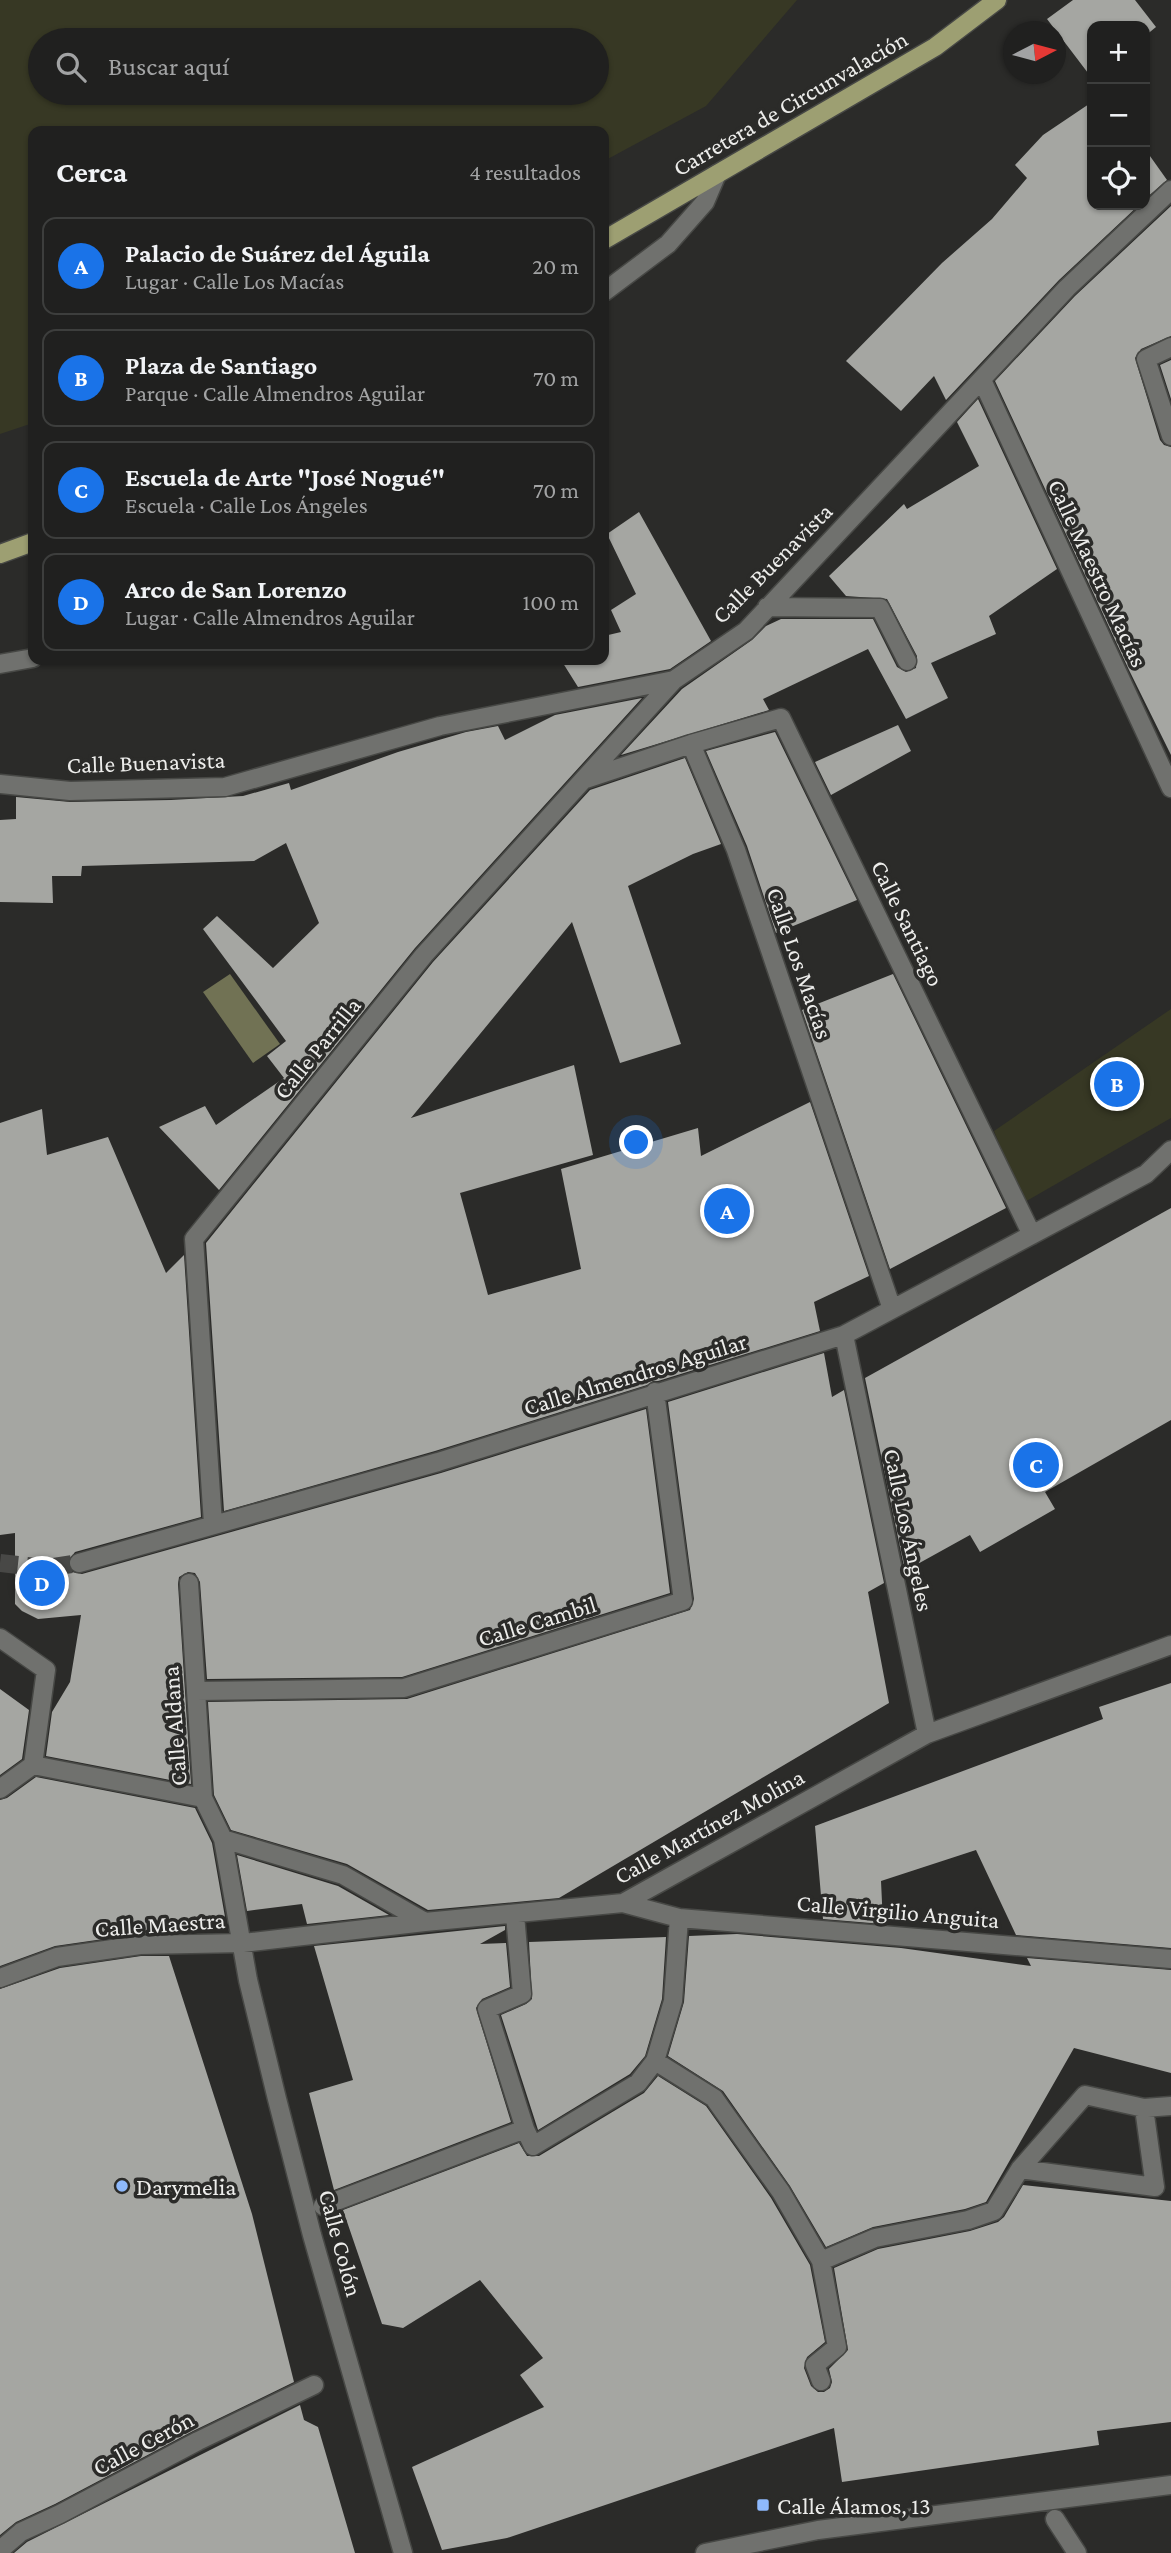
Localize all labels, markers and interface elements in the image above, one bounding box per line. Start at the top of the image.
north arrow [1003,21,1066,84]
map controls [1087,21,1150,210]
button: + [1087,21,1150,84]
street label: Carretera de Circunvalación [668,25,912,181]
search box [28,28,609,105]
icon: search [52,48,90,86]
text: Buscar aquí [108,52,229,81]
button: − [1087,84,1150,147]
button: locate [1087,147,1150,210]
text: Cerca [56,155,127,188]
text: 4 resultados [469,159,581,185]
text: Palacio de Suárez del Águila [125,239,430,268]
text: A [74,253,88,279]
text: 20 m [532,253,579,279]
text: Lugar · Calle Los Macías [125,268,344,294]
text: Plaza de Santiago [125,351,317,380]
text: B [74,365,88,391]
text: 70 m [533,365,579,391]
text: Parque · Calle Almendros Aguilar [125,380,425,406]
text: Escuela de Arte "José Nogué" [125,463,445,492]
street label: Calle Maestro Macías [1043,475,1153,671]
text: C [74,477,88,503]
text: 70 m [533,477,579,503]
text: Escuela · Calle Los Ángeles [125,492,368,518]
street label: Calle Buenavista [706,497,838,629]
text: Arco de San Lorenzo [125,575,347,604]
text: D [73,589,89,615]
text: 100 m [523,589,579,615]
text: Lugar · Calle Almendros Aguilar [125,604,415,630]
street label: Calle Buenavista [66,746,226,778]
street label: Calle Santiago [866,856,950,990]
street label: Calle Los Macías [761,884,839,1042]
street label: Calle Parrilla [268,992,366,1104]
pin: B [1094,1058,1140,1110]
your location [619,1125,653,1159]
pin: A [704,1185,750,1237]
street label: Calle Almendros Aguilar [520,1327,750,1421]
pin: C [1013,1439,1059,1491]
street label: Calle Los Ángeles [879,1446,939,1614]
pin: D [19,1557,65,1609]
street label: Calle Cambil [475,1590,599,1652]
street label: Calle Aldana [156,1665,192,1787]
street label: Calle Martínez Molina [609,1763,809,1889]
street label: Calle Virgilio Anguita [795,1889,1001,1933]
street label: Calle Maestra [94,1906,226,1942]
place label: Darymelia [136,2173,236,2200]
marker: Darymelia [114,2178,130,2194]
street label: Calle Colón [314,2186,368,2300]
street label: Calle Cerón [88,2405,198,2481]
place label: Calle Álamos, 13 [777,2492,931,2519]
marker: Calle Álamos, 13 [755,2497,771,2513]

